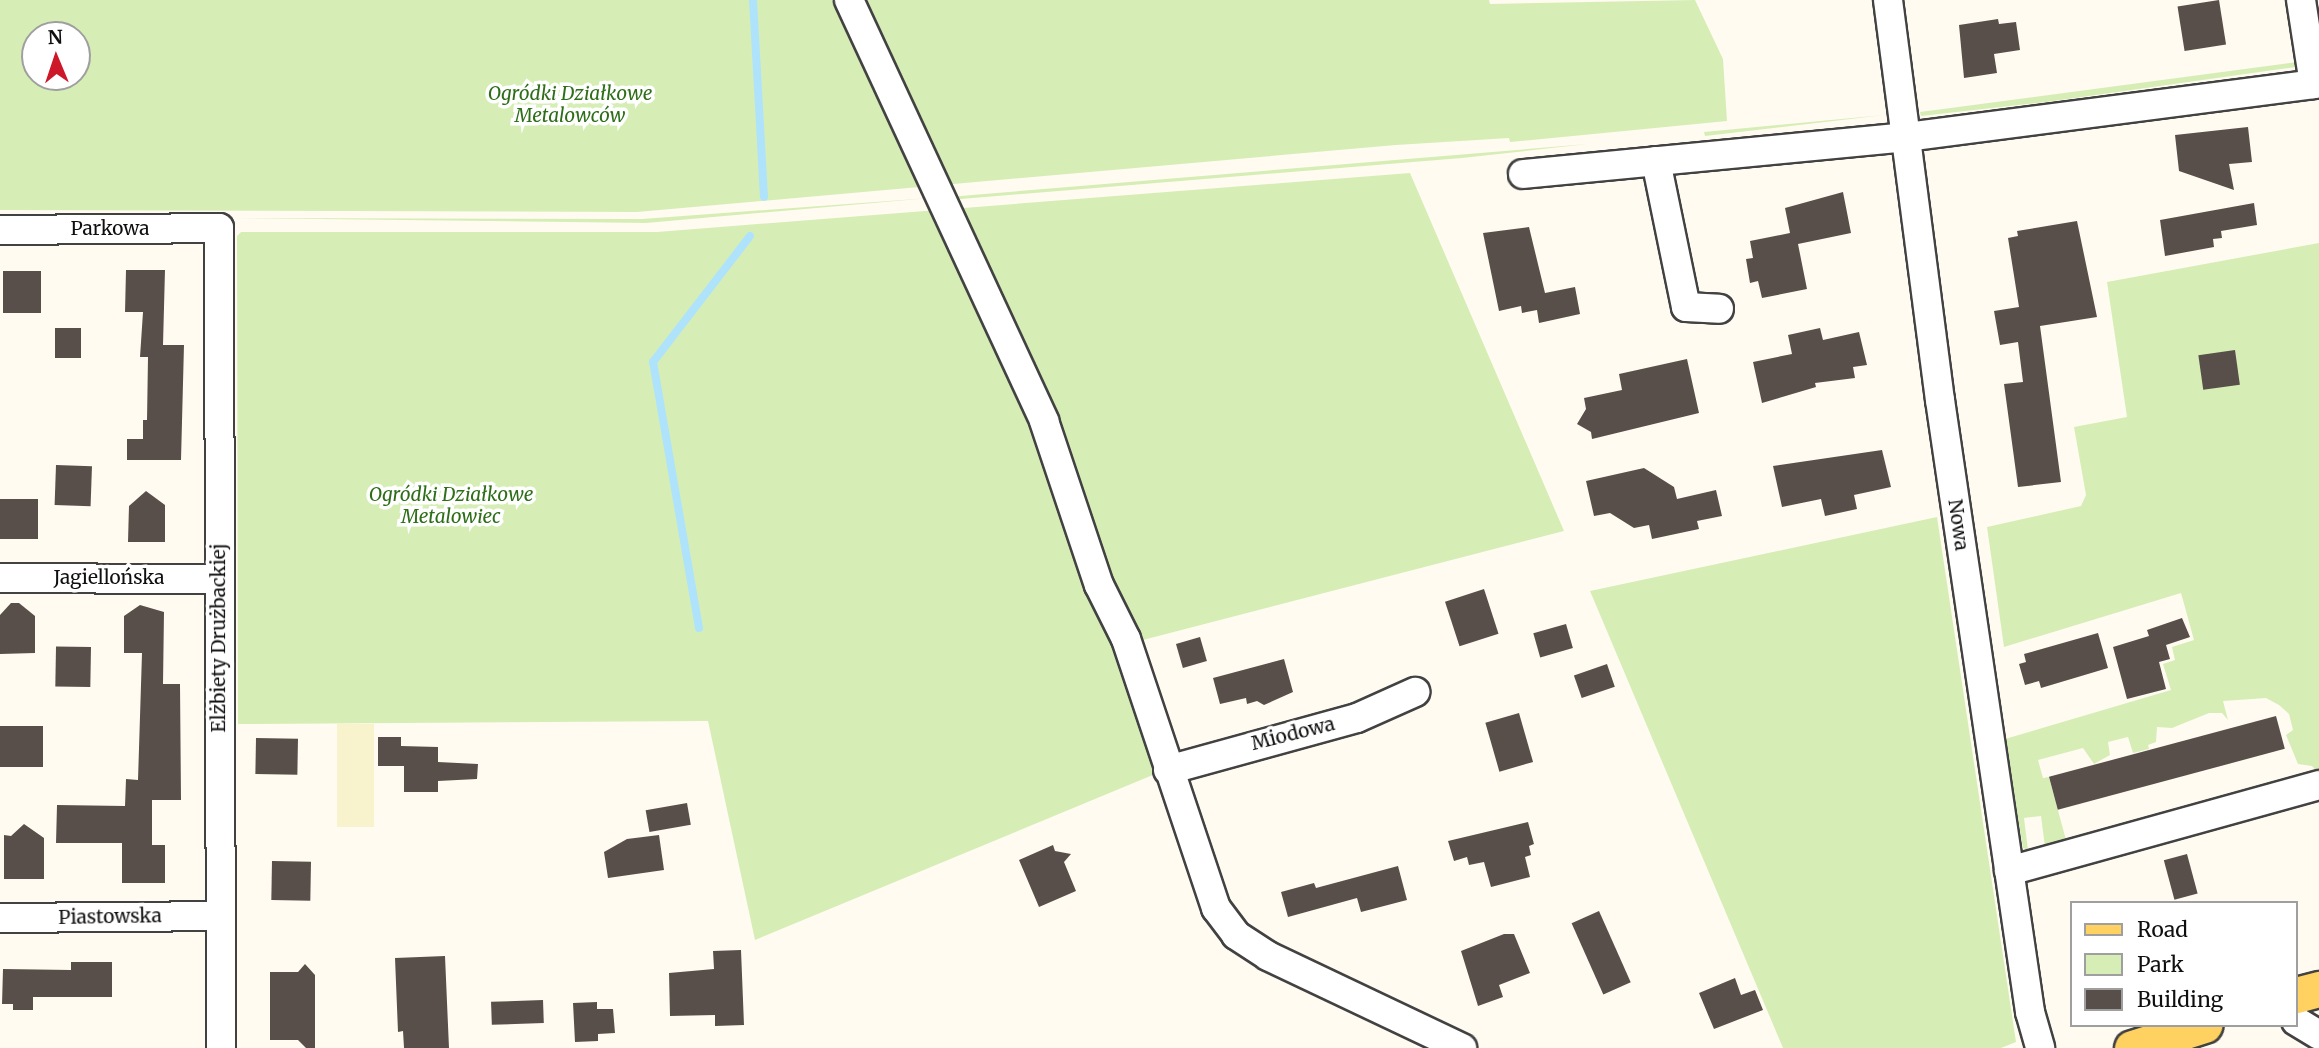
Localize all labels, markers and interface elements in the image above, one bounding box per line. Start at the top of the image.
north arrow [21,21,91,91]
text: N [47,25,63,49]
park label: Ogródki Działkowe Metalowców [488,83,652,127]
street label: Parkowa [70,218,150,240]
park label: Ogródki Działkowe Metalowiec [369,484,533,528]
street label: Nowa [1943,498,1973,552]
street label: Elżbiety Drużbackiej [208,543,230,733]
street label: Jagiellońska [53,567,165,589]
street label: Miodowa [1249,713,1337,755]
legend [2070,901,2298,1027]
street label: Piastowska [58,905,162,929]
text: Road [2137,916,2188,943]
text: Park [2137,951,2184,978]
text: Building [2137,986,2223,1013]

